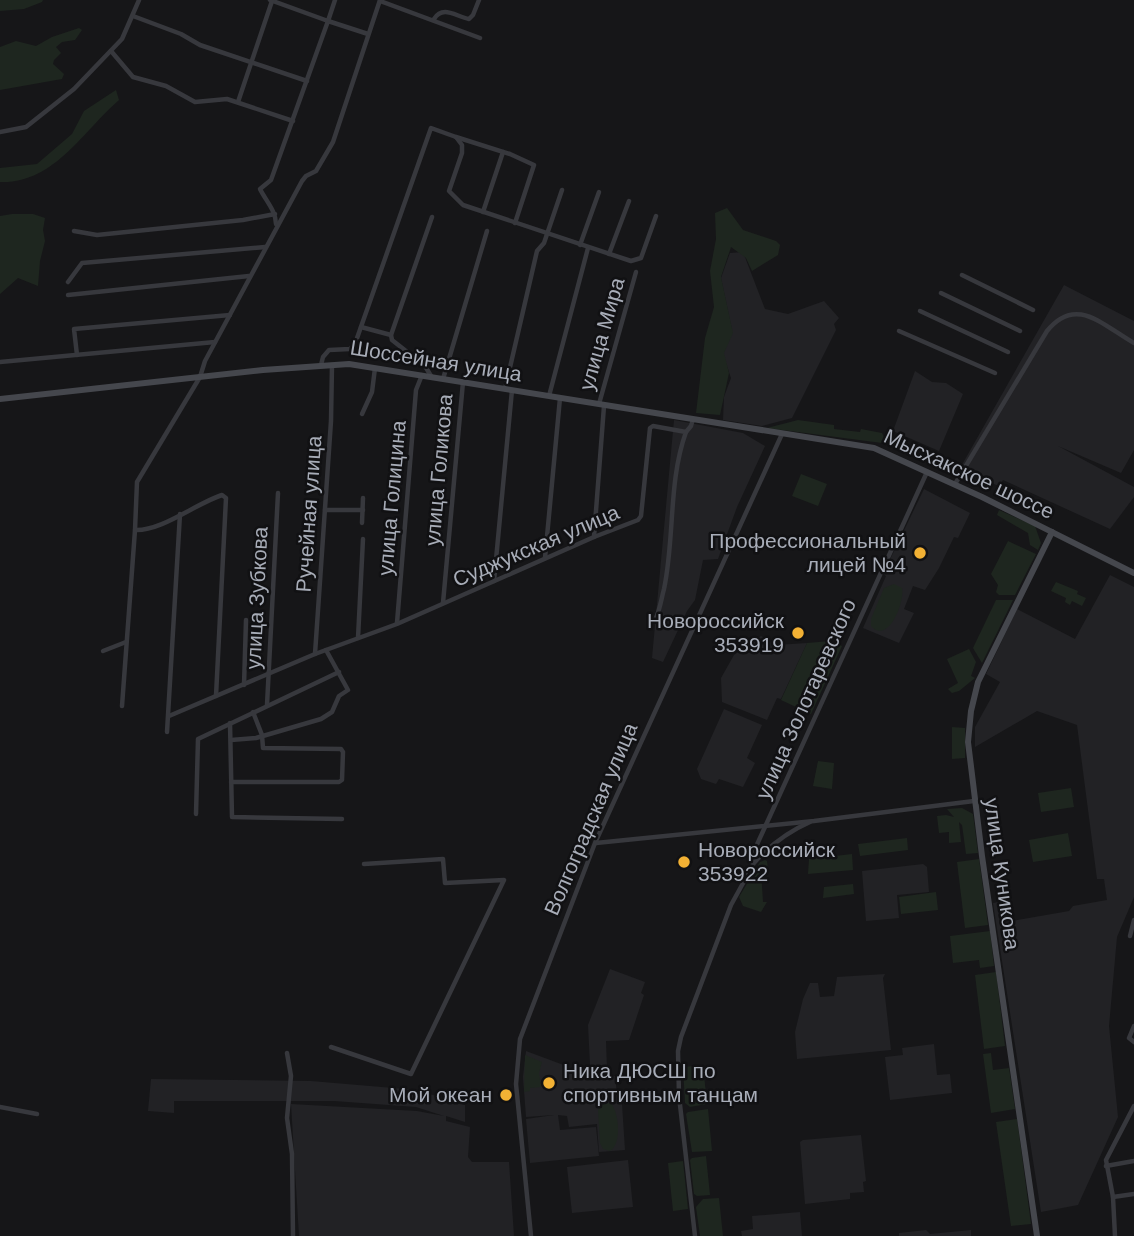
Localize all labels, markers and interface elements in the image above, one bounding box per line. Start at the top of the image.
street label: улица Мира [574,275,629,393]
street label: Шоссейная улица [349,336,524,385]
street label: улица Голикова [420,393,457,547]
street label: улица Голицина [373,419,410,577]
street label: Мысхакское шоссе [881,424,1058,523]
street label: Ручейная улица [292,435,325,593]
street label: Суджукская улица [449,500,623,591]
street label: улица Зубкова [241,526,272,670]
place label: Профессиональный лицей №4 [709,529,906,576]
marker: Профессиональный лицей №4 [912,545,928,561]
street label: улица Золотаревского [751,595,860,803]
place label: Новороссийск 353919 [647,609,785,656]
marker: Новороссийск 353919 [790,625,806,641]
street label: Волгоградская улица [540,719,642,918]
street label: улица Куникова [980,796,1025,952]
place label: Новороссийск 353922 [698,838,836,885]
marker: Новороссийск 353922 [676,854,692,870]
place label: Ника ДЮСШ по спортивным танцам [563,1059,758,1106]
marker: Ника ДЮСШ по спортивным танцам [541,1075,557,1091]
place label: Мой океан [389,1083,492,1106]
marker: Мой океан [498,1087,514,1103]

